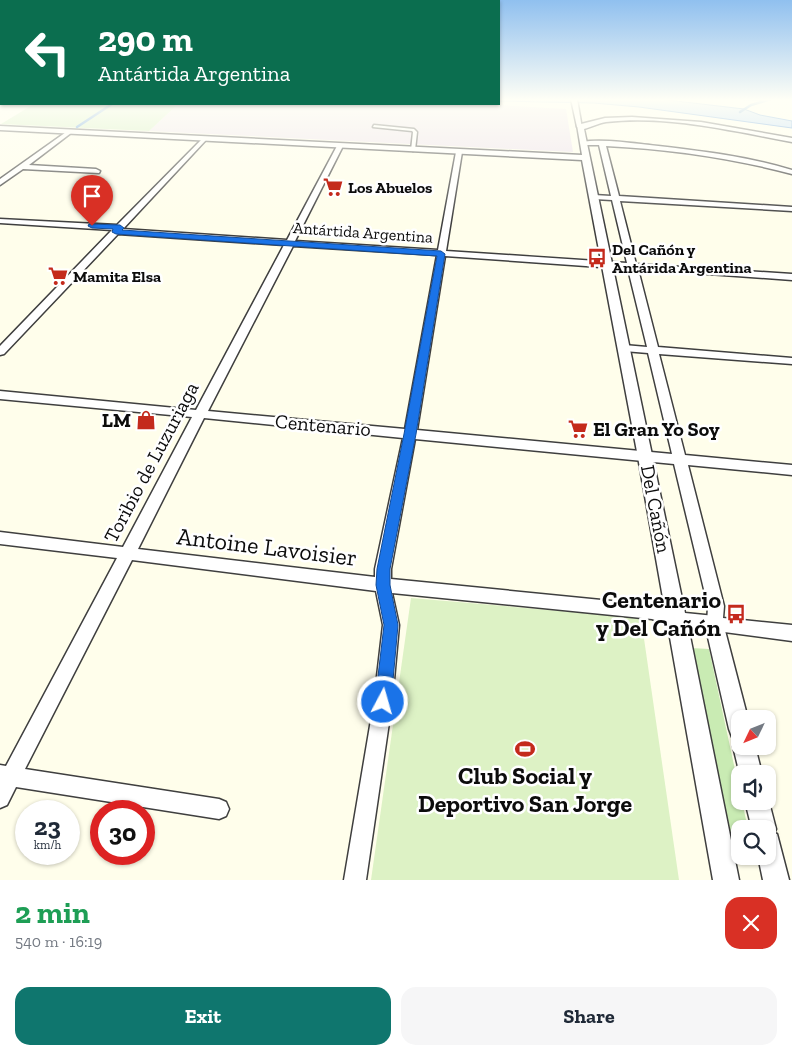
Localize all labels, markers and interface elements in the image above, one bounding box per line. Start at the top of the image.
text: 290 m [98,18,193,60]
icon: left [15,20,80,85]
text: Antártida Argentina [98,60,290,87]
pin [71,175,113,226]
supermarket icon: Los Abuelos [322,176,344,198]
place label: Los Abuelos [348,178,432,197]
icon: arrive [78,182,106,210]
street label: Antártida Argentina [293,218,434,247]
place label: Del Cañón y Antárida Argentina [612,240,752,277]
bus stop icon: Del Cañón y Antárida Argentina [586,247,608,269]
supermarket icon: Mamita Elsa [47,265,69,287]
place label: Mamita Elsa [73,267,161,286]
street label: Toribio de Luzuriaga [99,377,204,546]
place label: LM [102,408,131,432]
shop icon: LM [135,409,157,431]
street label: Centenario [274,409,372,441]
place label: El Gran Yo Soy [593,417,720,441]
supermarket icon: El Gran Yo Soy [567,418,589,440]
street label: Del Cañón [636,463,676,556]
street label: Antoine Lavoisier [175,521,359,572]
place label: Centenario y Del Cañón [596,585,721,642]
bus stop icon: Centenario y Del Cañón [725,603,747,625]
position arrow [356,675,408,727]
north arrow [731,710,776,755]
map controls [731,710,776,865]
sports icon: Club Social y Deportivo San Jorge [514,738,536,760]
place label: Club Social y Deportivo San Jorge [418,761,632,818]
button: sound [731,765,776,810]
speed limit sign: 30 [90,800,155,865]
text: 23 [34,811,61,841]
button: search [731,820,776,865]
text: km/h [34,838,61,852]
text: 2 min [15,895,90,931]
button: close [725,897,777,949]
text: 540 m · 16:19 [15,932,102,951]
button: Exit [15,987,391,1045]
button: Share [401,987,777,1045]

